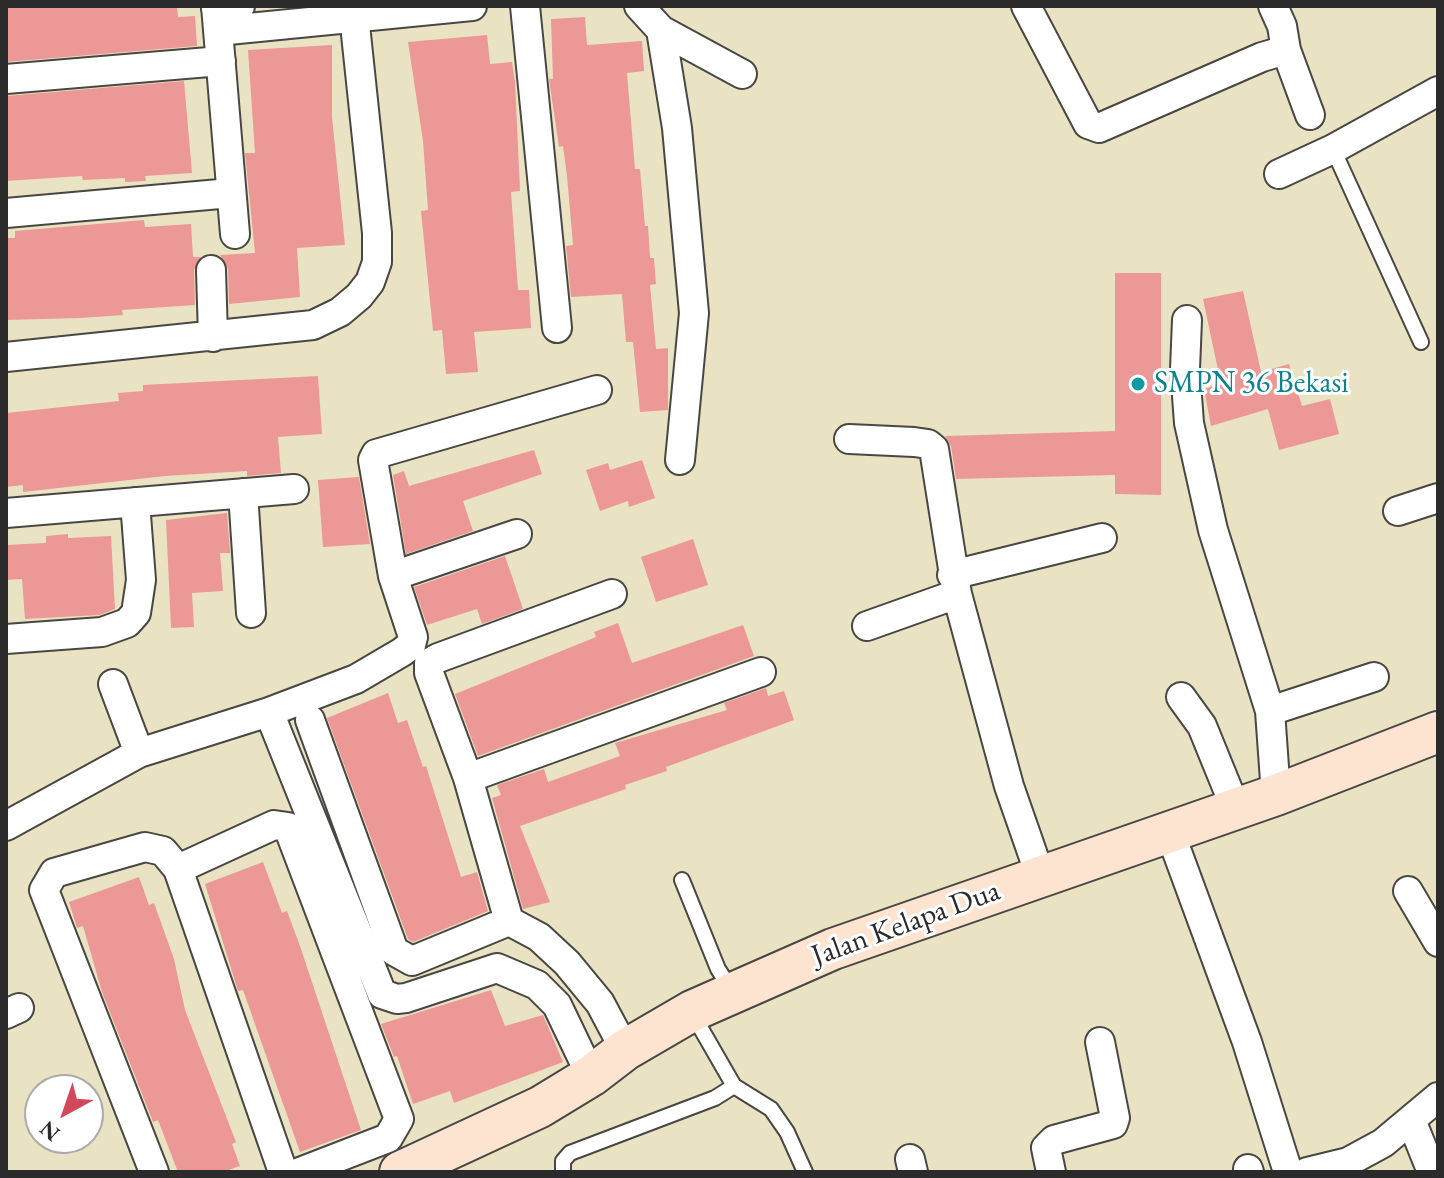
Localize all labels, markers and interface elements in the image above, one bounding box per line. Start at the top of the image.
place label: SMPN 36 Bekasi [1154,366,1348,402]
marker: SMPN 36 Bekasi [1129,375,1147,393]
street label: Jalan Kelapa Dua [807,873,1005,975]
north arrow [24,1074,104,1154]
text: N [33,1114,66,1148]

